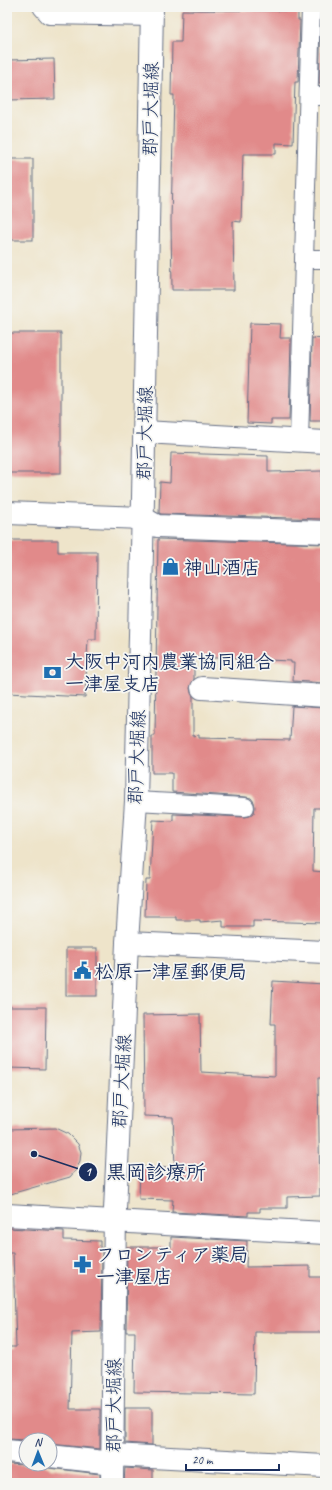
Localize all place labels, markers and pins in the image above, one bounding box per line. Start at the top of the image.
place label: 神山酒店 [184,556,260,580]
shop icon: 神山酒店 [161,557,181,577]
place label: 大阪中河内農業協同組合 一津屋支店 [65,650,274,696]
bank icon: 大阪中河内農業協同組合 一津屋支店 [42,662,62,682]
place label: 松原一津屋郵便局 [95,960,247,984]
public building icon: 松原一津屋郵便局 [72,961,92,981]
callout: 黒岡診療所 [78,1156,214,1188]
place label: フロンティア薬局 一津屋店 [96,1243,248,1289]
pharmacy icon: フロンティア薬局 一津屋店 [73,1255,93,1275]

